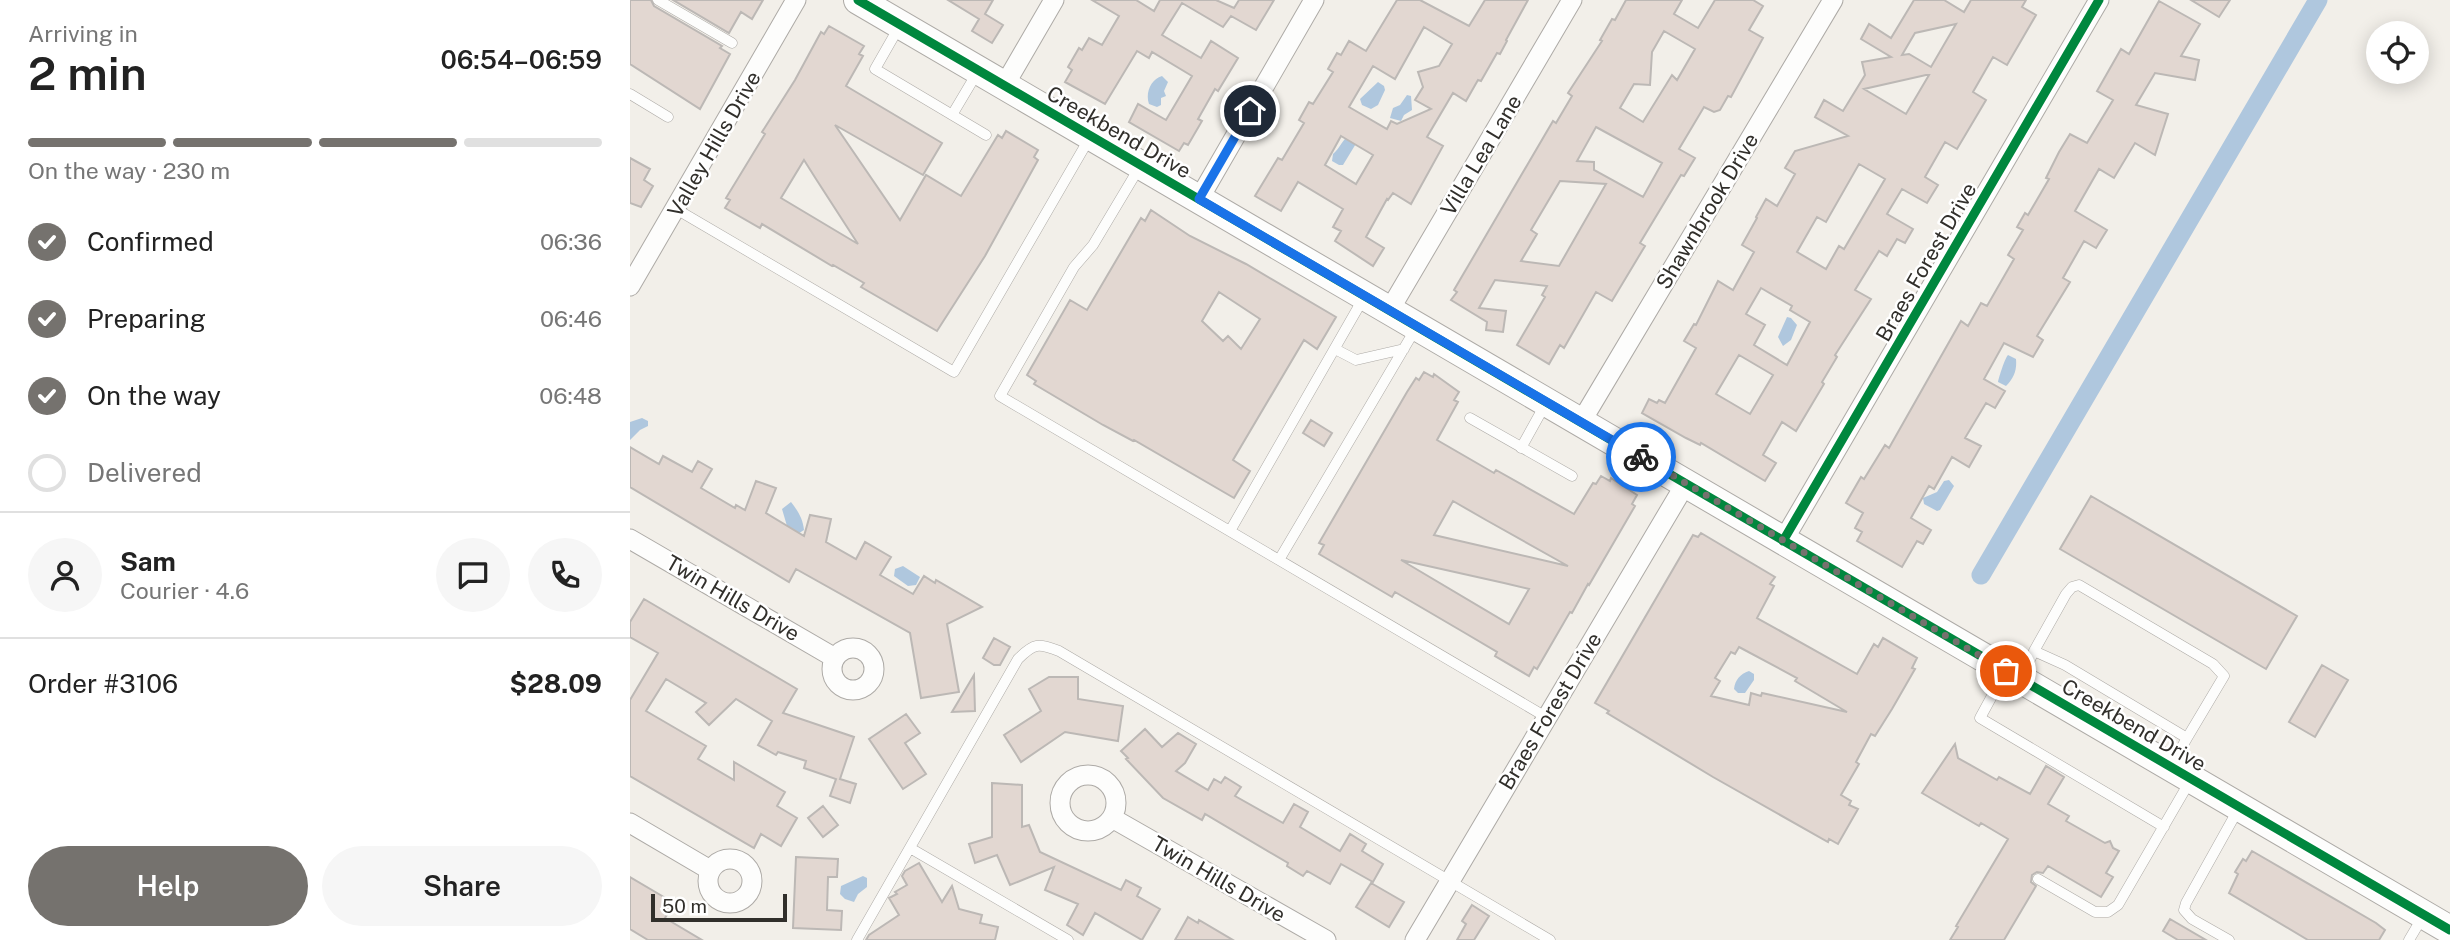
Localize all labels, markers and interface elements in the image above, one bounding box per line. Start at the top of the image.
text: Arriving in [28,20,138,47]
map controls [2366,21,2429,84]
button: locate [2366,21,2429,84]
text: 06:54–06:59 [440,44,602,75]
text: 2 min [28,46,147,100]
street label: Valley Hills Drive [662,67,766,221]
street label: Creekbend Drive [1042,81,1196,183]
pin [1220,81,1280,141]
street label: Villa Lea Lane [1435,90,1527,220]
icon: home [1231,92,1269,130]
street label: Shawnbrook Drive [1651,129,1763,293]
text: On the way · 230 m [28,157,230,184]
street label: Braes Forest Drive [1870,178,1982,346]
icon: check [28,223,66,261]
text: Confirmed [87,226,214,257]
text: 06:36 [540,228,602,255]
icon: check [28,300,66,338]
text: Preparing [87,303,206,334]
text: 06:46 [540,305,602,332]
icon: check [28,377,66,415]
text: On the way [87,380,221,411]
text: 06:48 [539,382,602,409]
courier [1606,422,1676,492]
icon: bike [1622,438,1660,476]
text: Delivered [87,457,202,488]
button: person [28,538,102,612]
button: chat [436,538,510,612]
button: phone [528,538,602,612]
text: Sam [120,546,176,577]
street label: Twin Hills Drive [662,550,804,646]
text: Courier · 4.6 [120,577,249,604]
street label: Braes Forest Drive [1493,628,1607,794]
pin [1976,641,2036,701]
icon: bag [1987,652,2025,690]
text: Order #3106 [28,668,178,699]
text: $28.09 [510,668,602,699]
street label: Creekbend Drive [2057,674,2211,776]
street label: Twin Hills Drive [1148,831,1290,927]
button: Help [28,846,308,926]
button: Share [322,846,602,926]
scale bar [651,891,788,923]
text: 50 m [662,895,707,917]

